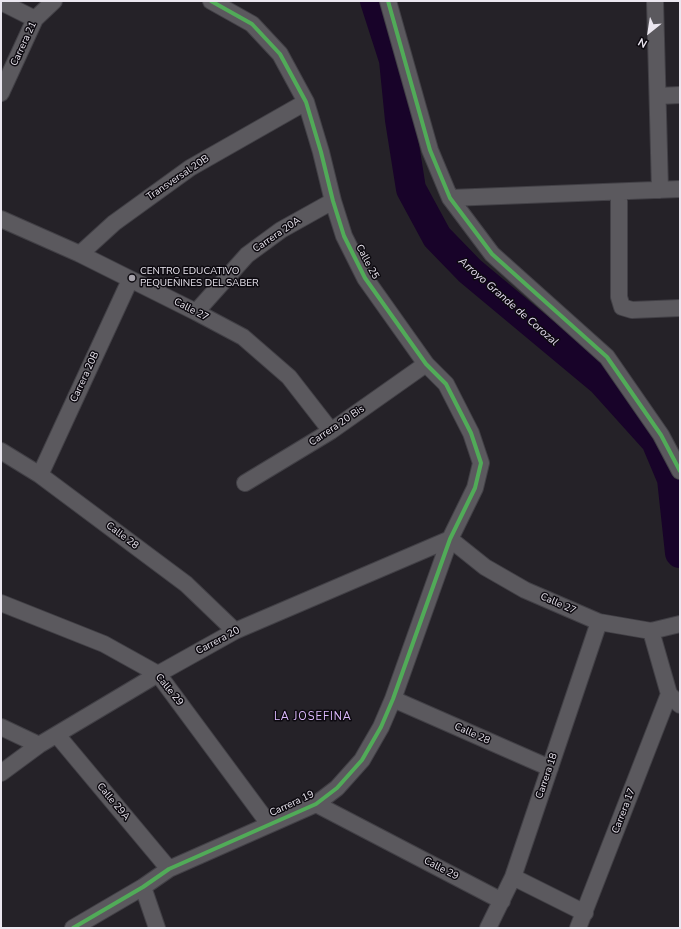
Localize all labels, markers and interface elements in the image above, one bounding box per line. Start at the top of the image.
north arrow [629,12,669,52]
street label: Carrera 21 [8,20,40,68]
text: N [635,34,650,51]
street label: Transversal 20B [144,153,212,203]
street label: Carrera 20A [251,215,303,255]
street label: Calle 25 [353,243,381,281]
water label: Arroyo Grande de Corozal [455,255,561,349]
place label: CENTRO EDUCATIVO PEQUEÑINES DEL SABER [140,266,259,290]
marker: CENTRO EDUCATIVO PEQUEÑINES DEL SABER [127,273,137,283]
street label: Calle 27 [172,296,210,324]
street label: Carrera 20B [68,350,102,404]
street label: Carrera 20 Bis [307,403,367,449]
street label: Calle 28 [103,520,141,552]
street label: Calle 27 [538,591,578,617]
street label: Carrera 20 [194,625,242,657]
street label: Calle 29 [152,672,186,708]
district label: LA JOSEFINA [274,710,352,724]
street label: Calle 28 [452,721,492,747]
street label: Carrera 18 [534,752,560,800]
street label: Calle 29A [94,781,132,823]
street label: Carrera 17 [610,787,638,835]
street label: Carrera 19 [268,788,316,820]
street label: Calle 29 [422,855,460,883]

